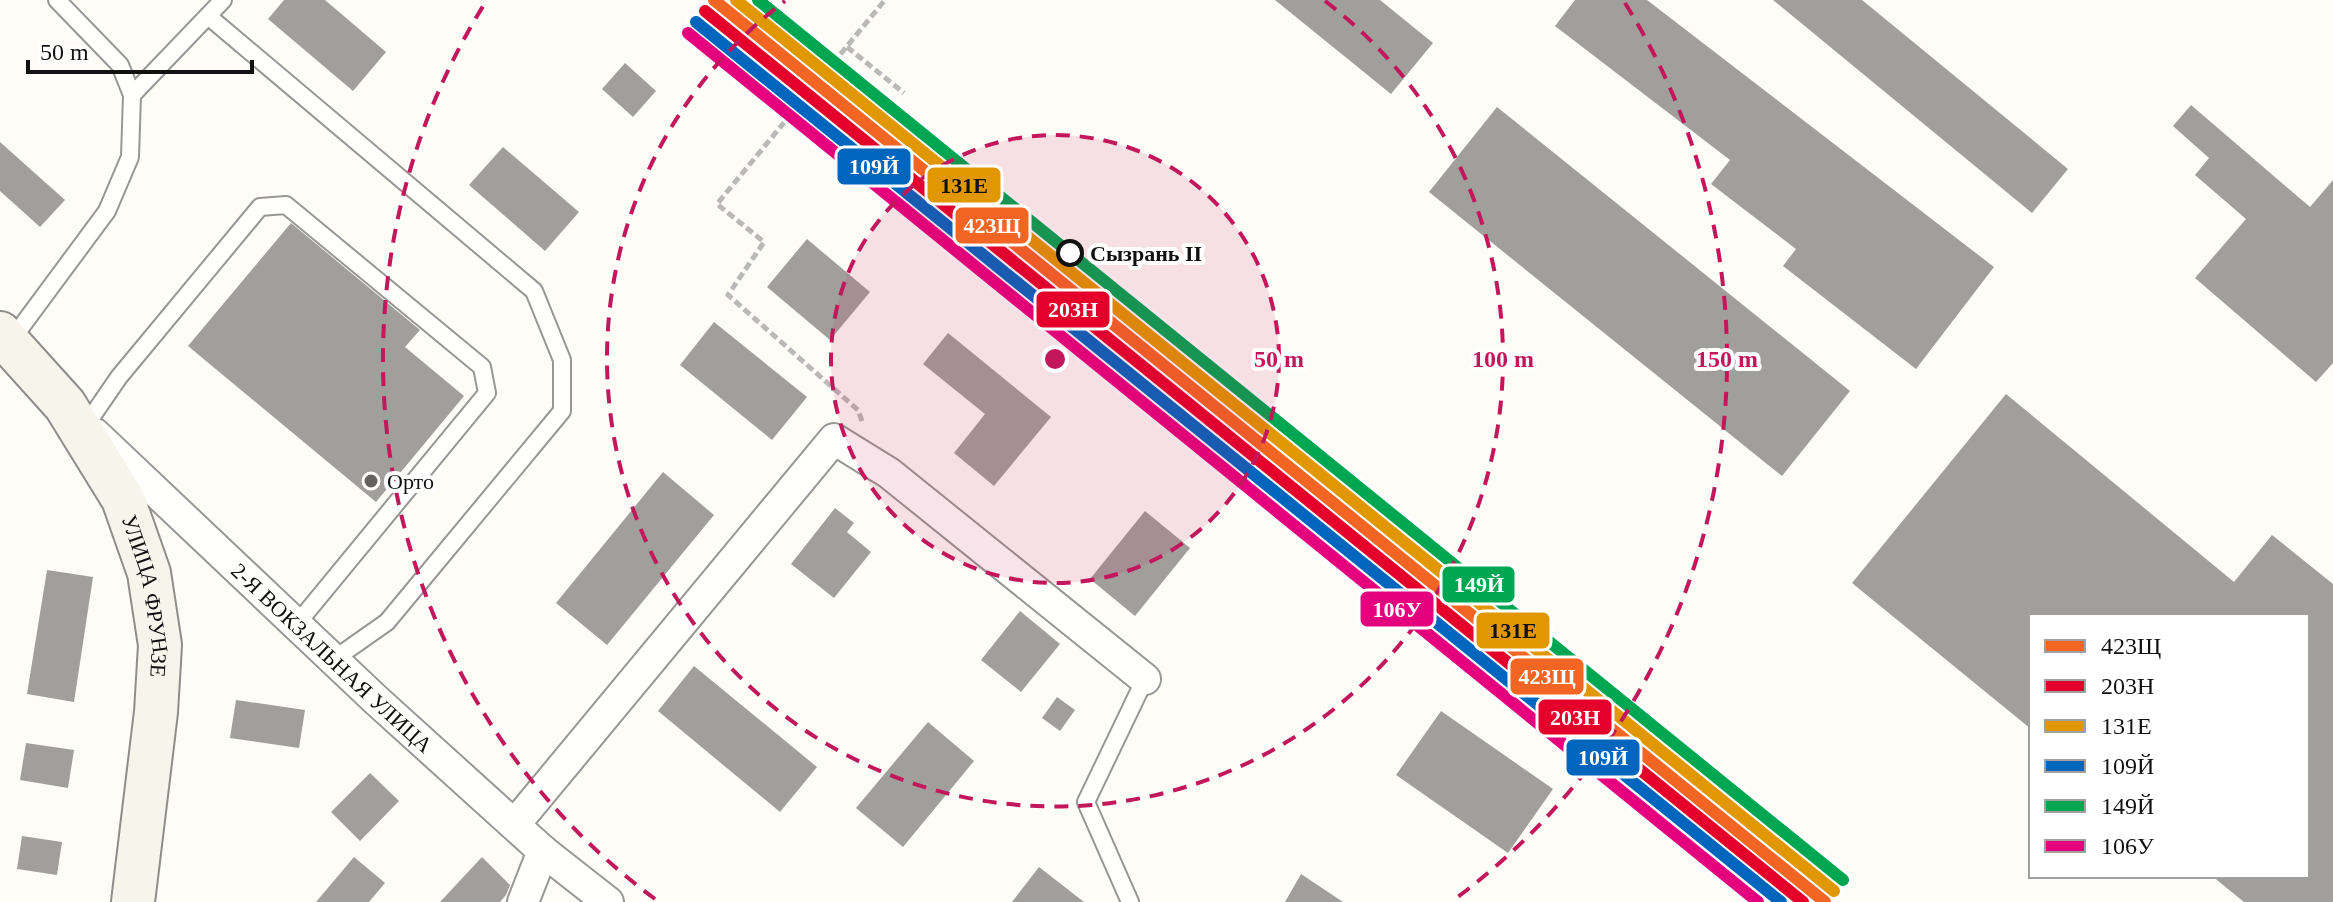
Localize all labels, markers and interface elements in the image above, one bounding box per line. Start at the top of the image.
scale bar [28,24,252,74]
text: 50 m [40,39,89,65]
line badge: 109Й [836,147,912,186]
text: 109Й [849,154,899,179]
line badge: 131Е [926,166,1002,204]
text: 131Е [940,173,988,198]
line badge: 423Щ [954,206,1030,245]
text: 423Щ [963,213,1021,238]
marker: Сызрань II [1057,240,1083,266]
place label: Сызрань II [1090,241,1202,266]
line badge: 203Н [1035,290,1111,329]
text: 203Н [1048,297,1098,322]
centre of rings [1041,345,1069,373]
text: 50 m [1254,346,1304,372]
text: 100 m [1472,346,1534,372]
text: 150 m [1696,346,1758,372]
place label: Орто [387,469,434,494]
marker: Орто [362,472,380,490]
street label: УЛИЦА ФРУНЗЕ [117,511,173,678]
street label: 2-Я ВОКЗАЛЬНАЯ УЛИЦА [226,558,438,758]
line badge: 149Й [1441,565,1516,604]
text: 149Й [1454,572,1504,597]
line badge: 106У [1359,590,1435,628]
text: 106У [1372,597,1422,622]
line badge: 131Е [1475,611,1551,650]
legend [2029,614,2309,878]
text: 131Е [1489,618,1537,643]
text: 423Щ [2101,633,2161,659]
line badge: 423Щ [1509,657,1585,696]
text: 423Щ [1518,664,1576,689]
text: 203Н [2101,673,2154,699]
line badge: 203Н [1537,698,1613,736]
text: 203Н [1550,705,1600,730]
text: 131Е [2101,713,2152,739]
line badge: 109Й [1565,738,1641,777]
text: 109Й [1578,745,1628,770]
text: 109Й [2101,753,2154,779]
text: 149Й [2101,793,2154,819]
text: 106У [2101,833,2154,859]

